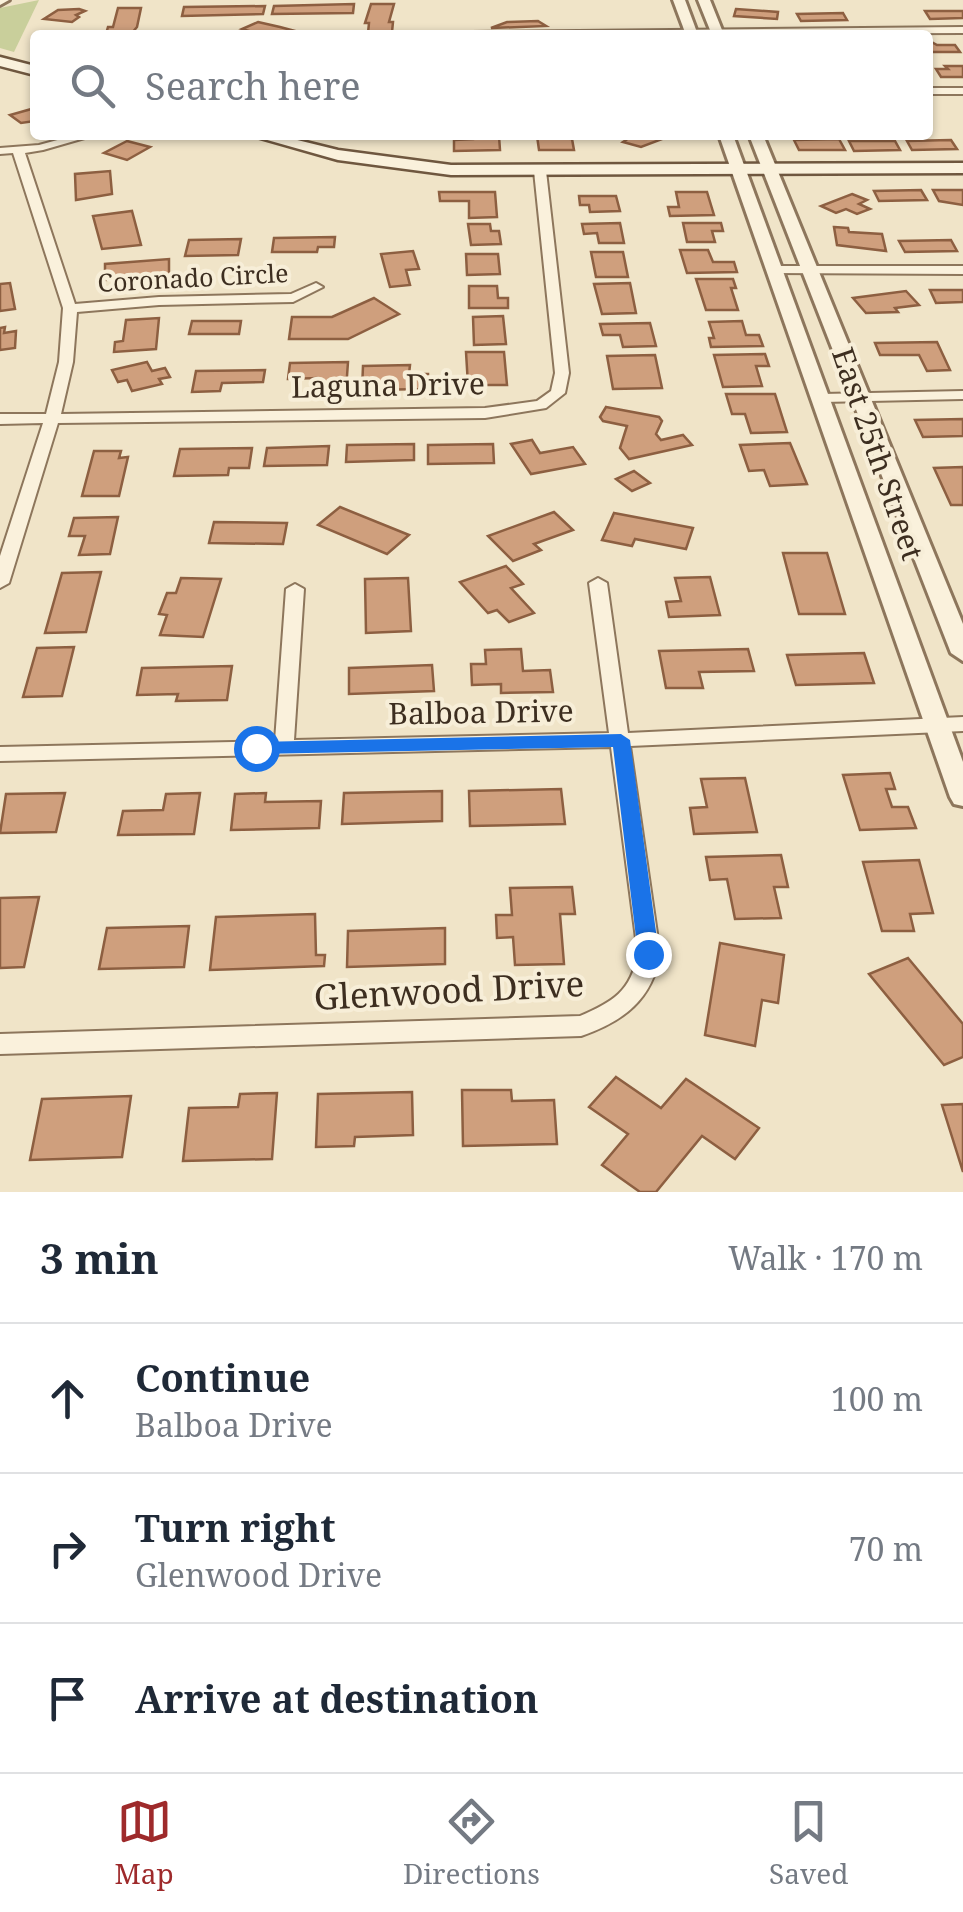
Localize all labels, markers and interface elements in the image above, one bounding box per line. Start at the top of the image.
search box [30,30,933,140]
icon: search [65,58,120,113]
text: Search here [145,59,361,111]
street label: Coronado Circle [97,255,289,299]
street label: East 25th Street [823,342,934,565]
street label: Laguna Drive [291,362,485,407]
street label: Balboa Drive [388,689,574,734]
route start [234,726,280,772]
route end [626,932,672,978]
street label: Glenwood Drive [313,959,585,1020]
text: 3 min [40,1229,159,1286]
text: Walk · 170 m [728,1236,923,1279]
text: Continue [135,1351,310,1403]
icon: ahead [40,1371,95,1426]
text: 100 m [831,1377,923,1420]
text: Balboa Drive [135,1403,333,1446]
text: Turn right [135,1501,336,1553]
icon: right [40,1521,95,1576]
text: 70 m [849,1527,923,1570]
text: Glenwood Drive [135,1553,382,1596]
icon: arrive [40,1671,95,1726]
text: Arrive at destination [135,1672,539,1724]
tab: Map [115,1794,174,1892]
tab: Directions [403,1794,540,1892]
tab: Saved [769,1794,848,1892]

